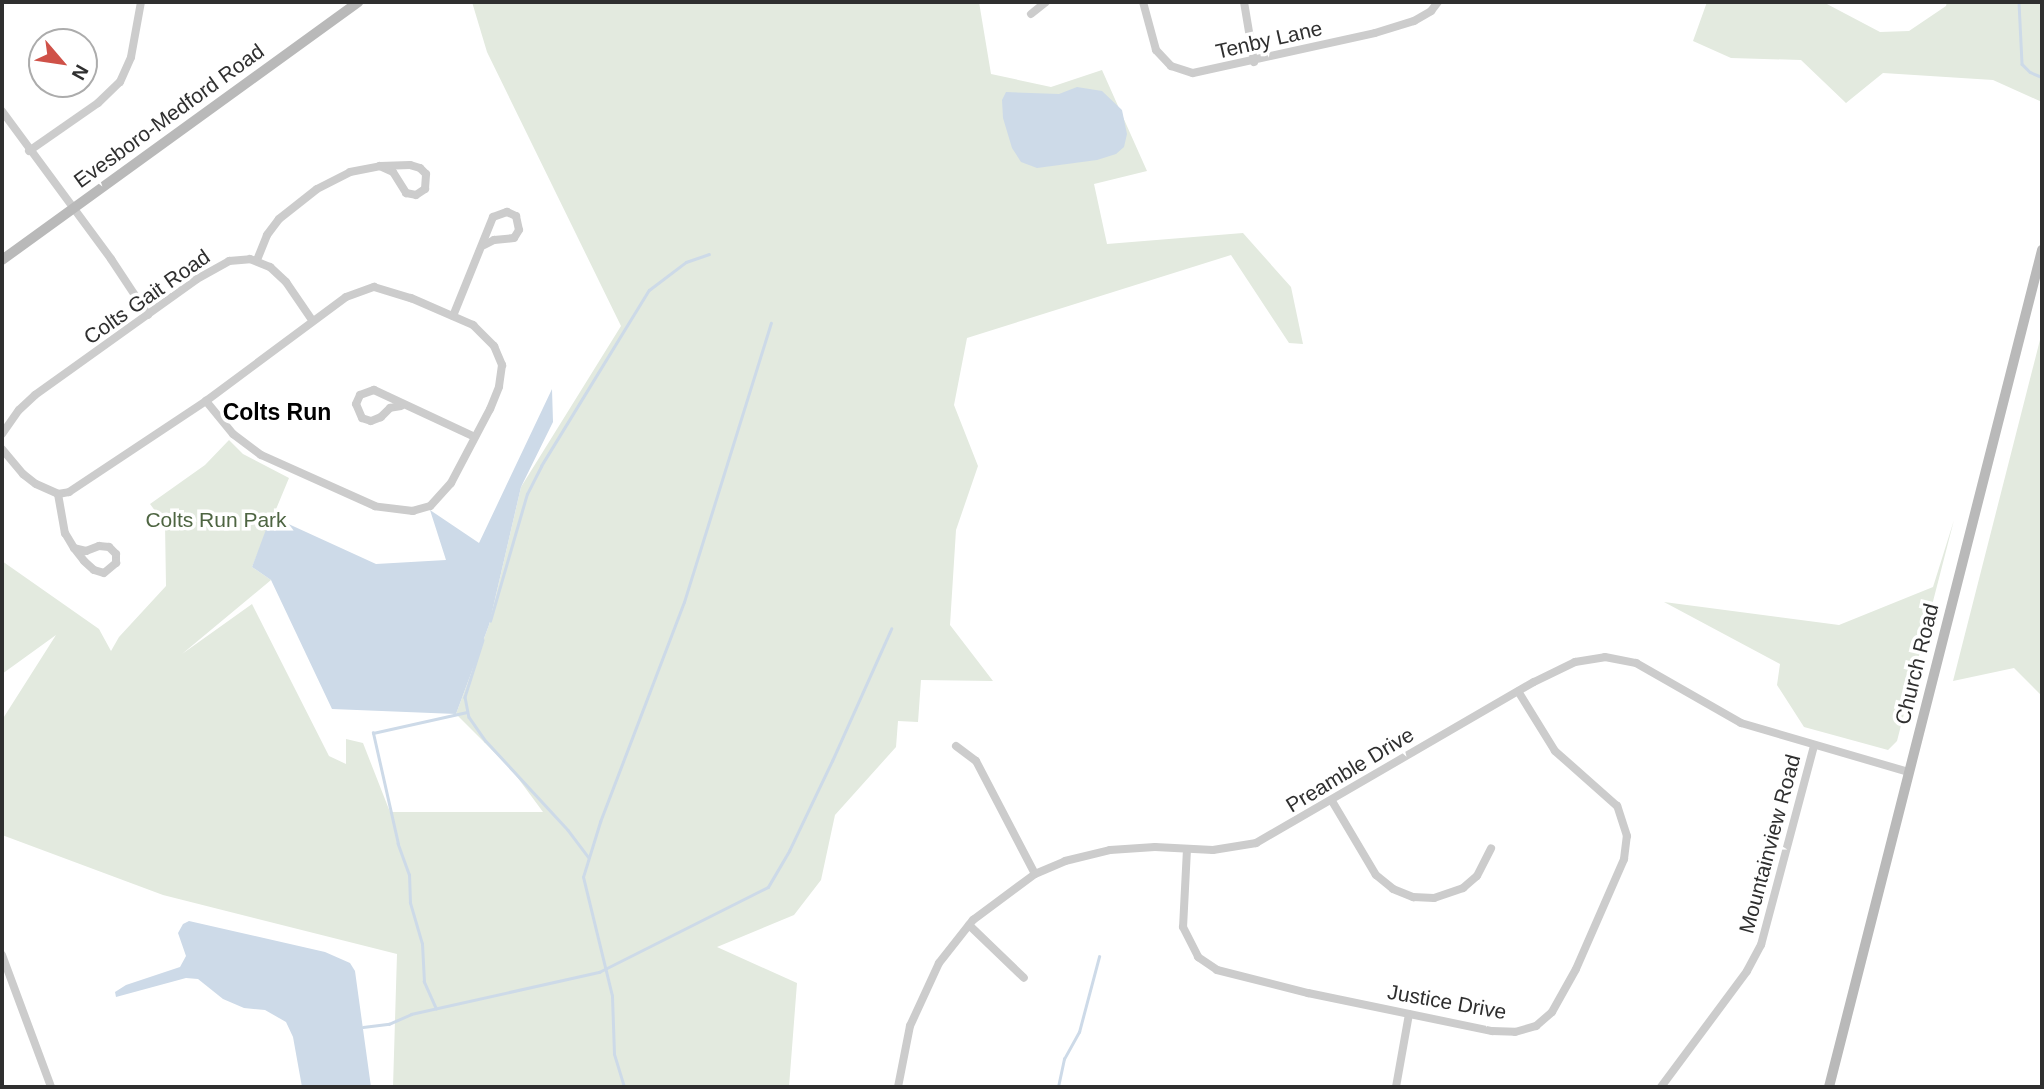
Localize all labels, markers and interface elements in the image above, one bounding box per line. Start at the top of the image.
street label: Tenby Lane [1213,16,1325,64]
north arrow [28,28,98,98]
street label: Evesboro-Medford Road [69,39,269,193]
text: N [68,61,93,84]
street label: Colts Gait Road [79,244,215,350]
district label: Colts Run [223,398,331,426]
park label: Colts Run Park [145,507,287,533]
street label: Church Road [1890,601,1944,727]
street label: Preamble Drive [1281,722,1419,818]
street label: Mountainview Road [1734,752,1806,936]
street label: Justice Drive [1386,979,1508,1025]

